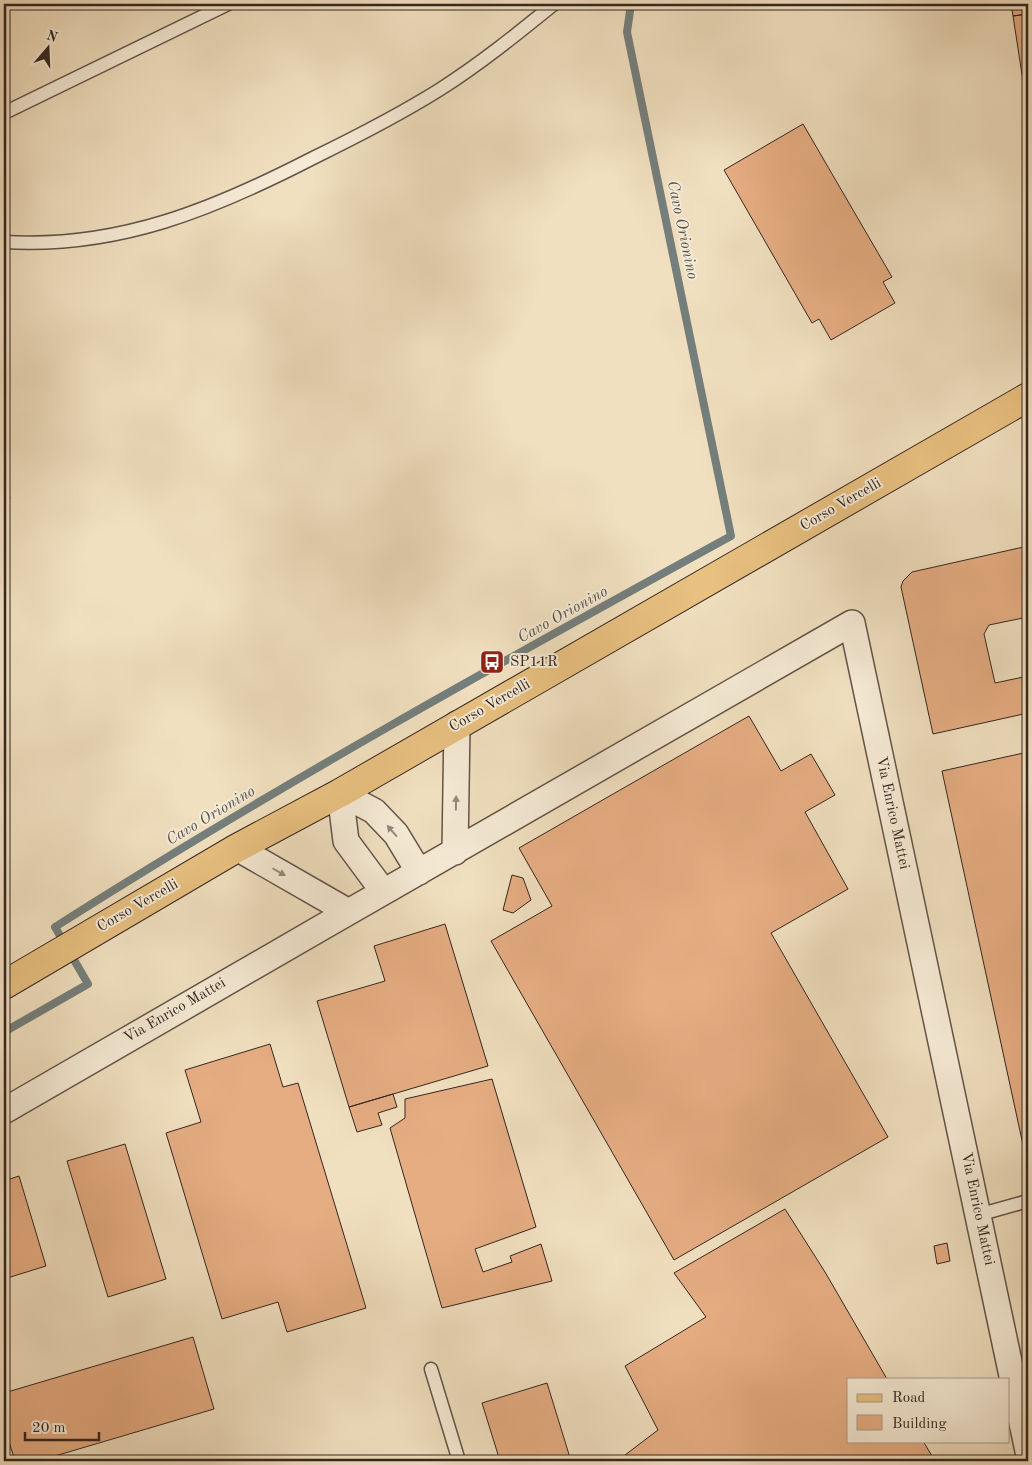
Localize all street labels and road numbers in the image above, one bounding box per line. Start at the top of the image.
street label: Corso Vercelli [798,476,884,534]
street label: Corso Vercelli [447,677,533,735]
street label: Via Enrico Mattei [873,755,911,871]
street label: Corso Vercelli [95,877,181,935]
street label: Via Enrico Mattei [122,976,228,1046]
street label: Via Enrico Mattei [958,1151,996,1267]

